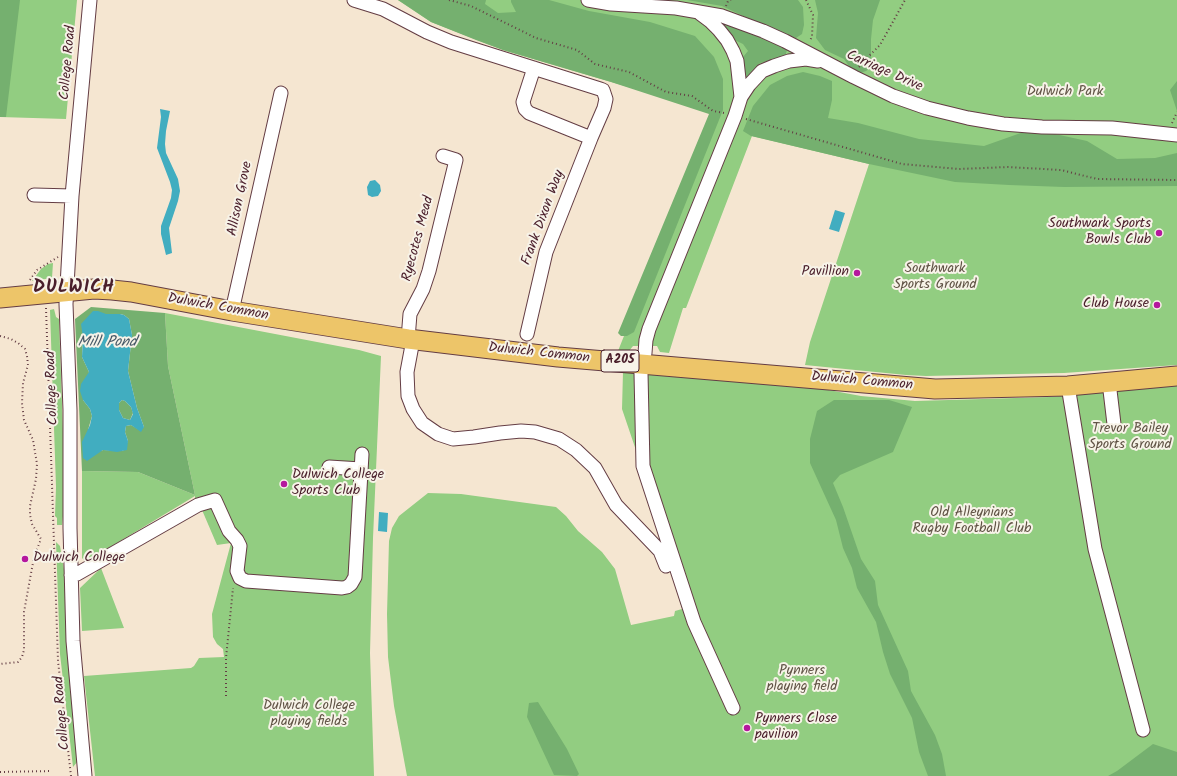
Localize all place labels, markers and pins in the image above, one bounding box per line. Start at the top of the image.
place label: Southwark Sports Bowls Club [1048,217,1151,250]
marker: Southwark Sports Bowls Club [1154,228,1164,238]
place label: Pavillion [802,265,849,281]
marker: Pavillion [852,268,862,278]
place label: Club House [1083,297,1149,313]
marker: Club House [1152,300,1162,310]
place label: Dulwich College Sports Club [292,468,384,500]
marker: Dulwich College Sports Club [279,479,289,489]
place label: Dulwich College [33,551,125,567]
marker: Dulwich College [20,554,30,564]
place label: Pynners Close pavilion [755,712,837,744]
marker: Pynners Close pavilion [742,723,752,733]

